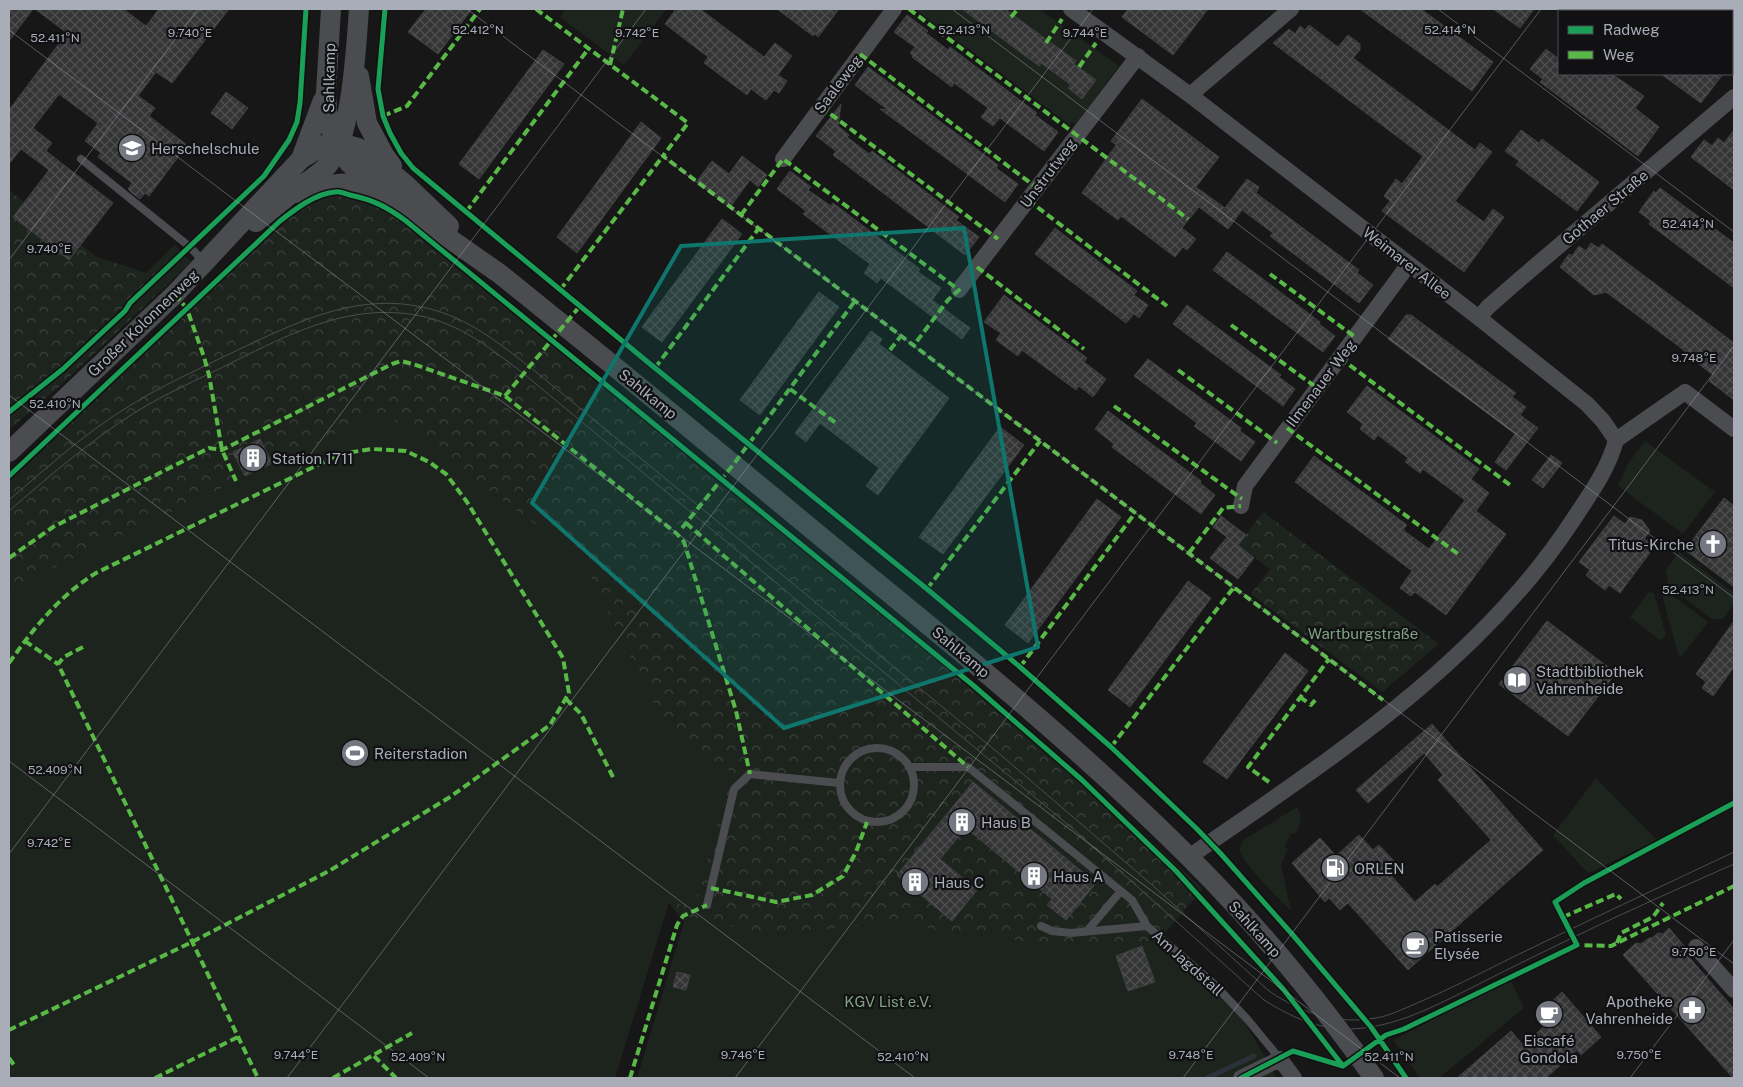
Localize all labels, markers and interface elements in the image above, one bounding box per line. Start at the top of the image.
legend [1558,10,1733,75]
text: Radweg [1603,21,1660,38]
text: 52.412°N [452,23,504,37]
text: 52.413°N [938,23,990,37]
text: 52.414°N [1424,23,1476,37]
text: 9.740°E [168,26,212,40]
text: 9.742°E [615,26,659,40]
text: 9.744°E [1063,26,1107,40]
text: 52.411°N [30,31,80,45]
street label: Sahlkamp [320,43,338,113]
text: Weg [1603,46,1634,63]
street label: Saaleweg [811,52,865,116]
school or university icon: Herschelschule [117,133,147,163]
street label: Unstrutweg [1017,135,1079,211]
place label: Herschelschule [151,140,260,157]
street label: Gothaer Straße [1559,166,1651,248]
text: 52.414°N [1662,217,1714,231]
street label: Weimarer Allee [1360,223,1454,303]
text: 9.740°E [27,242,71,256]
street label: Großer Kolonnenweg [84,266,202,380]
street label: Ilmenauer Weg [1283,336,1359,430]
text: 9.748°E [1672,351,1716,365]
street label: Sahlkamp [616,365,681,423]
text: 52.410°N [29,397,81,411]
building icon: Station 1711 [238,443,268,473]
place label: Station 1711 [272,450,353,467]
church icon: Titus-Kirche [1698,529,1728,559]
place label: Titus-Kirche [1608,536,1694,553]
text: 52.413°N [1662,583,1714,597]
street label: Sahlkamp [929,623,993,681]
park label: Wartburgstraße [1308,625,1418,642]
place label: Stadtbibliothek Vahrenheide [1536,663,1644,697]
library icon: Stadtbibliothek Vahrenheide [1502,665,1532,695]
sports icon: Reiterstadion [340,738,370,768]
place label: Reiterstadion [374,745,467,762]
text: 52.409°N [28,763,82,777]
building icon: Haus B [947,807,977,837]
place label: Haus B [981,814,1031,831]
text: 9.742°E [27,836,71,850]
fuel station icon: ORLEN [1320,853,1350,883]
place label: ORLEN [1354,860,1405,877]
building icon: Haus A [1019,861,1049,891]
building icon: Haus C [900,867,930,897]
place label: Haus A [1053,868,1104,885]
place label: Haus C [934,874,984,891]
street label: Sahlkamp [1225,897,1285,961]
street label: Am Jagdstall [1149,927,1227,999]
place label: Patisserie Elysée [1434,928,1503,962]
cafe icon: Patisserie Elysée [1400,930,1430,960]
text: 9.750°E [1672,945,1716,959]
park label: KGV List e.V. [844,993,932,1010]
place label: Apotheke Vahrenheide [1585,993,1673,1027]
pharmacy icon: Apotheke Vahrenheide [1677,995,1707,1025]
cafe icon: Eiscafé Gondola [1534,999,1564,1029]
place label: Eiscafé Gondola [1520,1032,1578,1066]
text: 9.744°E [274,1048,318,1062]
text: 9.746°E [721,1048,765,1062]
text: 9.748°E [1169,1048,1213,1062]
text: 9.750°E [1617,1048,1661,1062]
text: 52.409°N [391,1050,445,1064]
text: 52.410°N [877,1050,929,1064]
text: 52.411°N [1364,1050,1414,1064]

